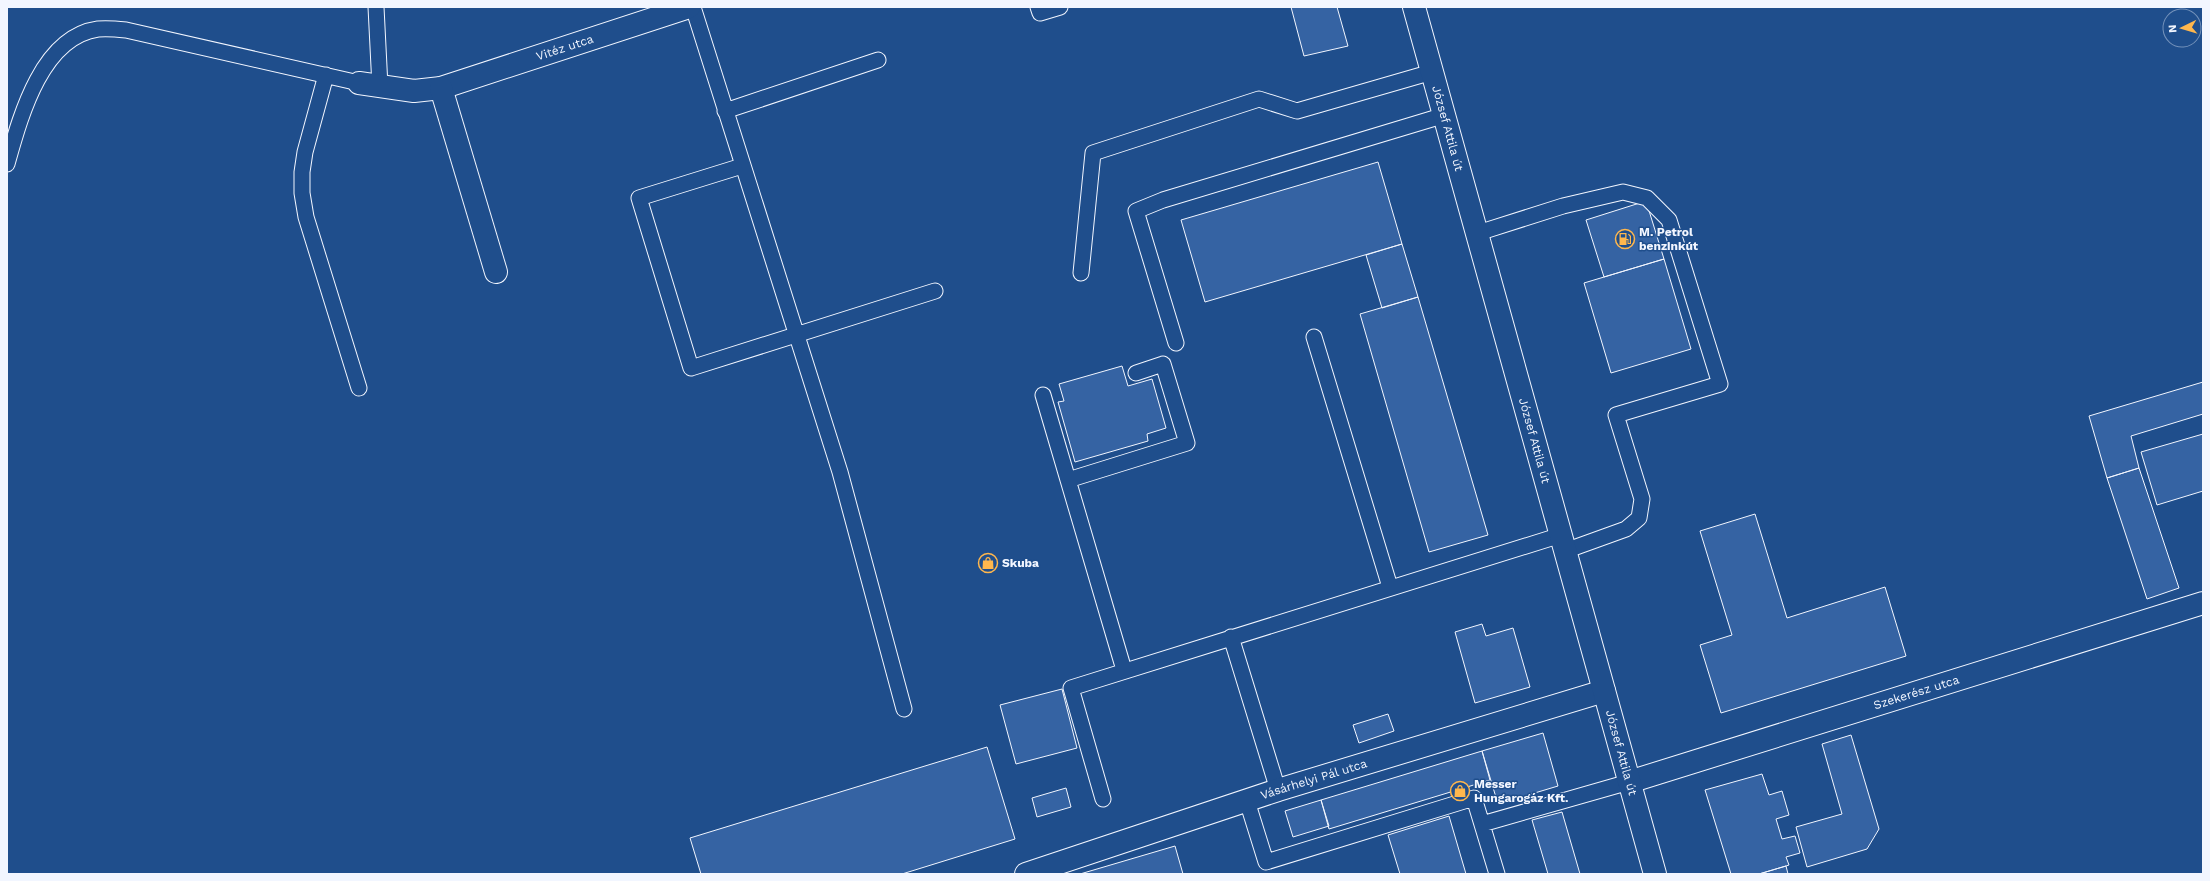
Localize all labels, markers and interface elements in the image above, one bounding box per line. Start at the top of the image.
north arrow [2162,8,2202,48]
text: N [2166,24,2179,33]
street label: Vitéz utca [534,32,595,63]
street label: József Attila út [1429,84,1466,173]
place label: M. Petrol benzinkút [1639,225,1699,253]
fuel station icon: M. Petrol benzinkút [1614,228,1636,250]
street label: József Attila út [1516,396,1553,485]
shop icon: Skuba [977,552,999,574]
place label: Skuba [1002,556,1039,570]
street label: Szekerész utca [1872,672,1961,712]
street label: József Attila út [1603,708,1640,797]
street label: Vásárhelyi Pál utca [1259,756,1369,802]
place label: Messer Hungarogáz Kft. [1474,777,1568,805]
shop icon: Messer Hungarogáz Kft. [1449,780,1471,802]

